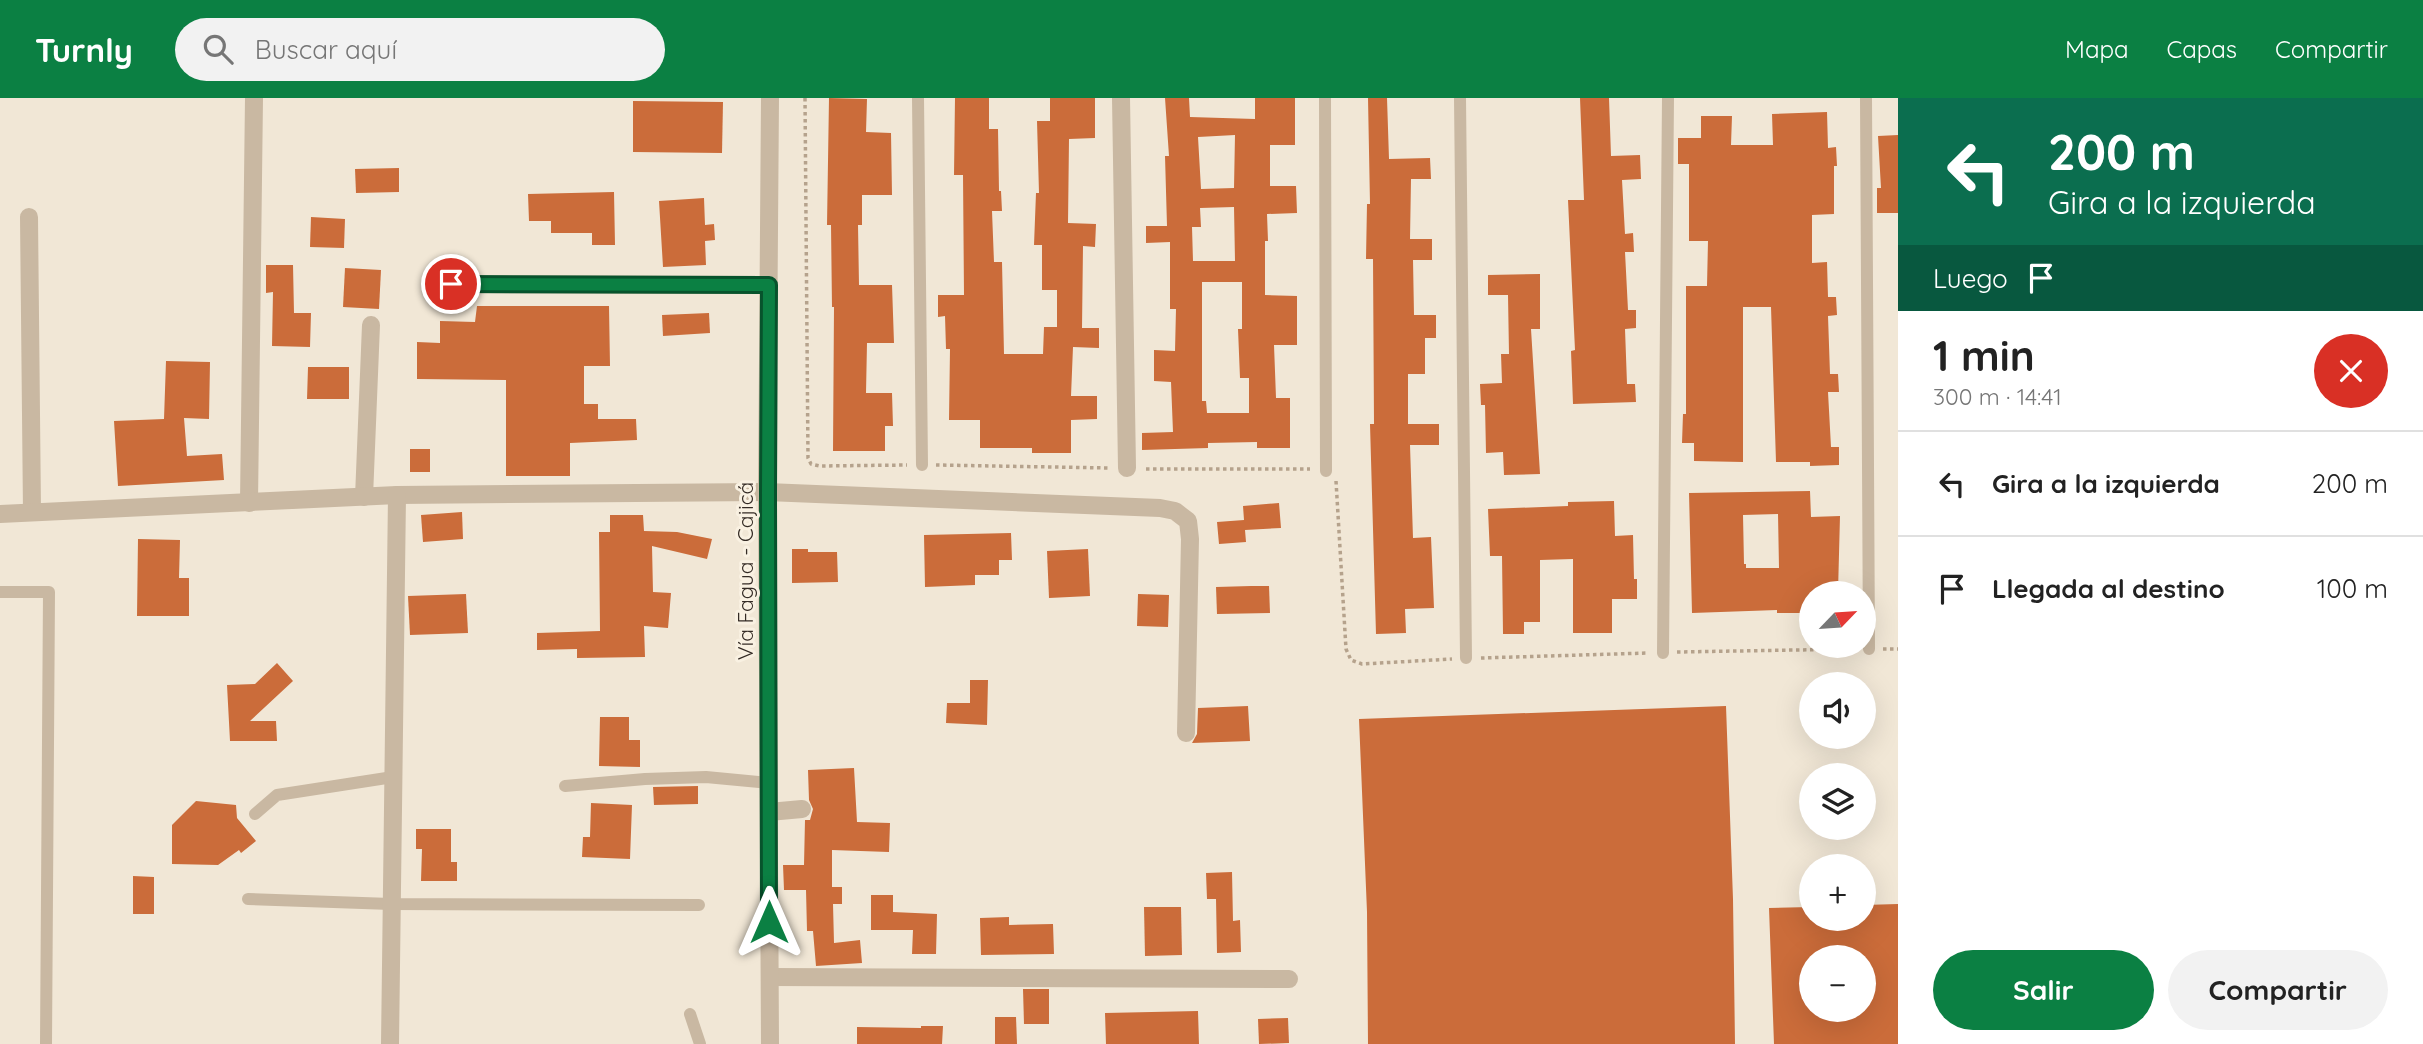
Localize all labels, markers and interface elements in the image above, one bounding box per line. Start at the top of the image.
search box [175,18,665,81]
text: Turnly [35,29,133,70]
icon: search [199,30,237,68]
text: Buscar aquí [255,33,397,66]
text: Mapa [2065,34,2129,64]
text: Capas [2167,34,2237,64]
text: Compartir [2275,34,2388,64]
text: 200 m [2048,121,2195,182]
icon: left [1933,126,2024,217]
text: Gira a la izquierda [2048,182,2316,222]
pin [421,254,481,314]
icon: arrive [2022,259,2060,297]
text: Luego [1933,262,2008,295]
icon: arrive [432,265,470,303]
text: 1 min [1933,329,2035,382]
button: close [2314,334,2388,408]
text: 300 m · 14:41 [1933,382,2062,411]
icon: left [1933,465,1971,503]
text: Gira a la izquierda [1992,467,2220,500]
text: 200 m [2312,467,2388,500]
street label: Vía Fagua - Cajicá [732,482,758,660]
icon: arrive [1933,570,1971,608]
text: Llegada al destino [1992,572,2225,605]
text: 100 m [2317,572,2388,605]
north arrow [1799,581,1876,658]
map controls [1799,581,1876,1022]
button: sound [1799,672,1876,749]
button: layers [1799,763,1876,840]
button: + [1799,854,1876,931]
position arrow [732,885,806,959]
button: − [1799,945,1876,1022]
button: Salir [1933,950,2154,1030]
button: Compartir [2168,950,2388,1030]

